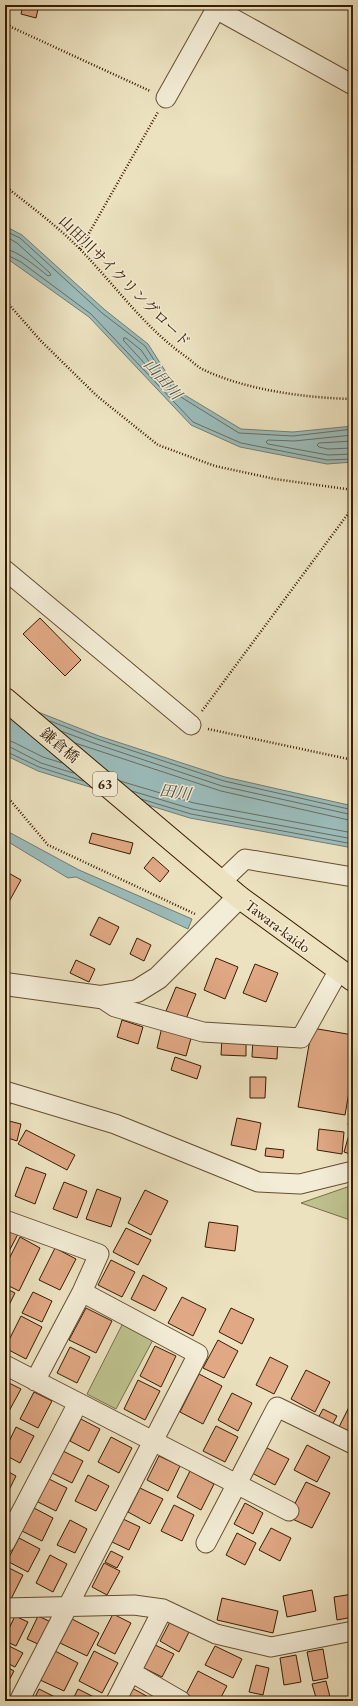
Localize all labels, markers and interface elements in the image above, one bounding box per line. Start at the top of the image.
street label: 山田川サイクリングロード [55,211,195,351]
water label: 山田川 [139,354,188,406]
street label: 鎌倉橋 [37,723,83,767]
road number: 63 [93,772,117,796]
water label: 田川 [158,779,194,805]
street label: Tawara-kaido [242,895,314,957]

